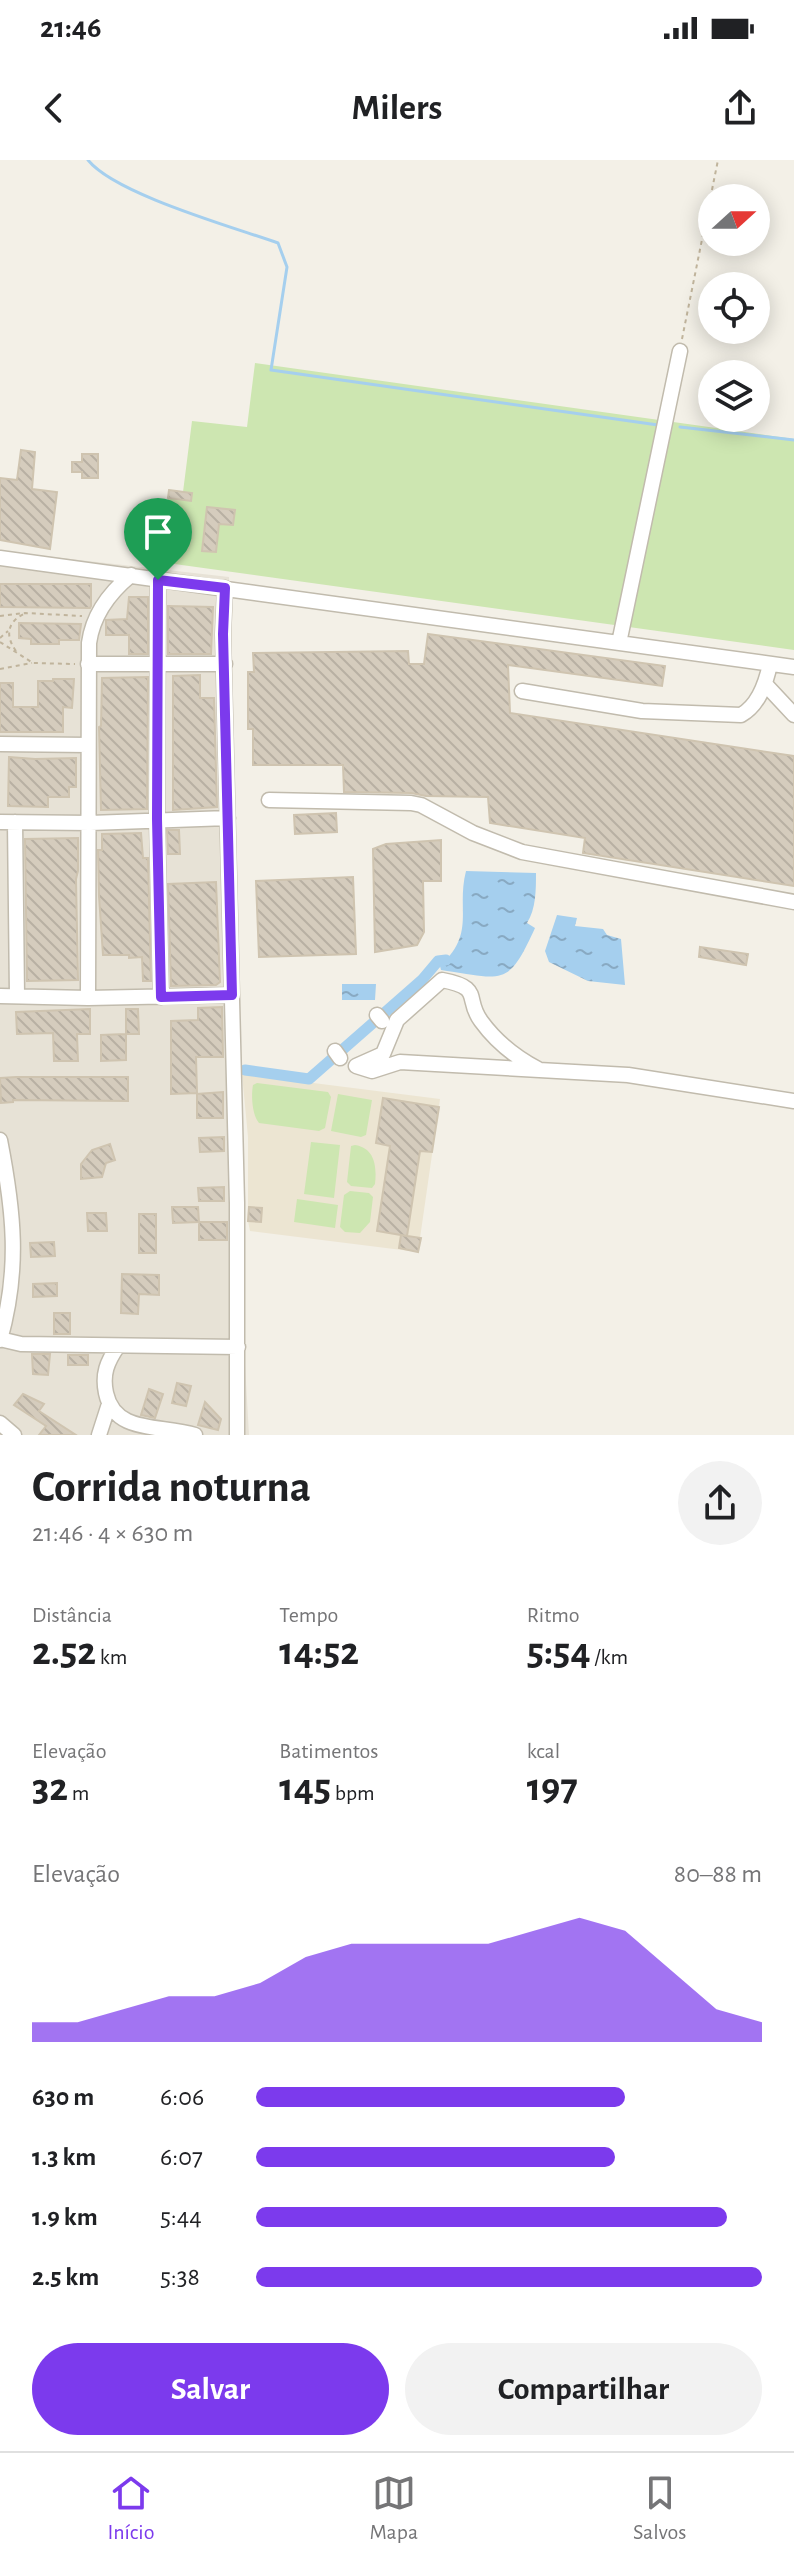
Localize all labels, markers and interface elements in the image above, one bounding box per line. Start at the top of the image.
text: 21:46 [40,13,101,43]
icon: back [32,86,76,130]
icon: share [718,86,762,130]
text: Milers [352,90,442,126]
north arrow [698,184,770,256]
map controls [698,184,770,432]
button: locate [698,272,770,344]
button: layers [698,360,770,432]
pin [124,498,192,580]
icon: arrive [136,510,180,554]
button: share [678,1461,762,1545]
text: Corrida noturna [32,1466,311,1510]
text: 21:46 · 4 × 630 m [32,1520,193,1546]
text: Distância [32,1604,112,1626]
text: Tempo [279,1604,338,1626]
text: Ritmo [527,1604,580,1626]
text: 2.52 [32,1632,96,1672]
text: 14:52 [279,1632,359,1672]
text: 5:54 [527,1632,591,1672]
text: km [96,1646,127,1668]
text: /km [591,1646,628,1668]
text: Elevação [32,1740,106,1762]
text: Batimentos [279,1740,378,1762]
text: kcal [527,1740,560,1762]
text: 32 [32,1768,68,1808]
text: 145 [279,1768,331,1808]
text: 197 [527,1768,578,1808]
text: m [68,1782,89,1804]
text: bpm [331,1782,375,1804]
text: Elevação [32,1861,120,1887]
text: 80–88 m [674,1861,762,1887]
text: 630 m [32,2084,94,2110]
text: 6:06 [160,2084,204,2110]
text: 1.3 km [32,2144,96,2170]
text: 6:07 [160,2144,203,2170]
text: 1.9 km [32,2204,98,2230]
text: 5:44 [160,2204,202,2230]
text: 2.5 km [32,2264,99,2290]
text: 5:38 [160,2264,200,2290]
button: Salvar [32,2343,389,2435]
button: Compartilhar [405,2343,762,2435]
tab: Início [107,2471,154,2545]
tab: Mapa [369,2471,418,2545]
tab: Salvos [633,2471,687,2545]

